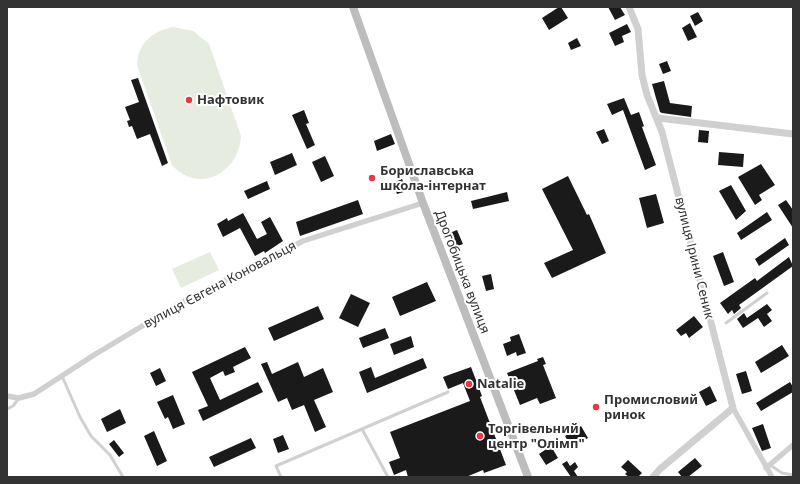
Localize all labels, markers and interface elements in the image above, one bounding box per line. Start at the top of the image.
place label: Нафтовик [197,92,264,108]
marker: Нафтовик [184,95,194,105]
place label: Бориславська школа-інтернат [380,163,486,194]
marker: Бориславська школа-інтернат [367,173,377,183]
street label: вулиця Ірини Сеник [671,195,717,321]
street label: Дрогобицька вулиця [431,208,493,336]
street label: вулиця Євгена Коновальця [141,238,299,332]
place label: Natalie [477,376,524,392]
marker: Natalie [464,379,474,389]
place label: Промисловий ринок [604,392,698,423]
marker: Промисловий ринок [591,402,601,412]
place label: Торгівельний центр "Олімп" [488,421,585,452]
marker: Торгівельний центр "Олімп" [475,431,485,441]

